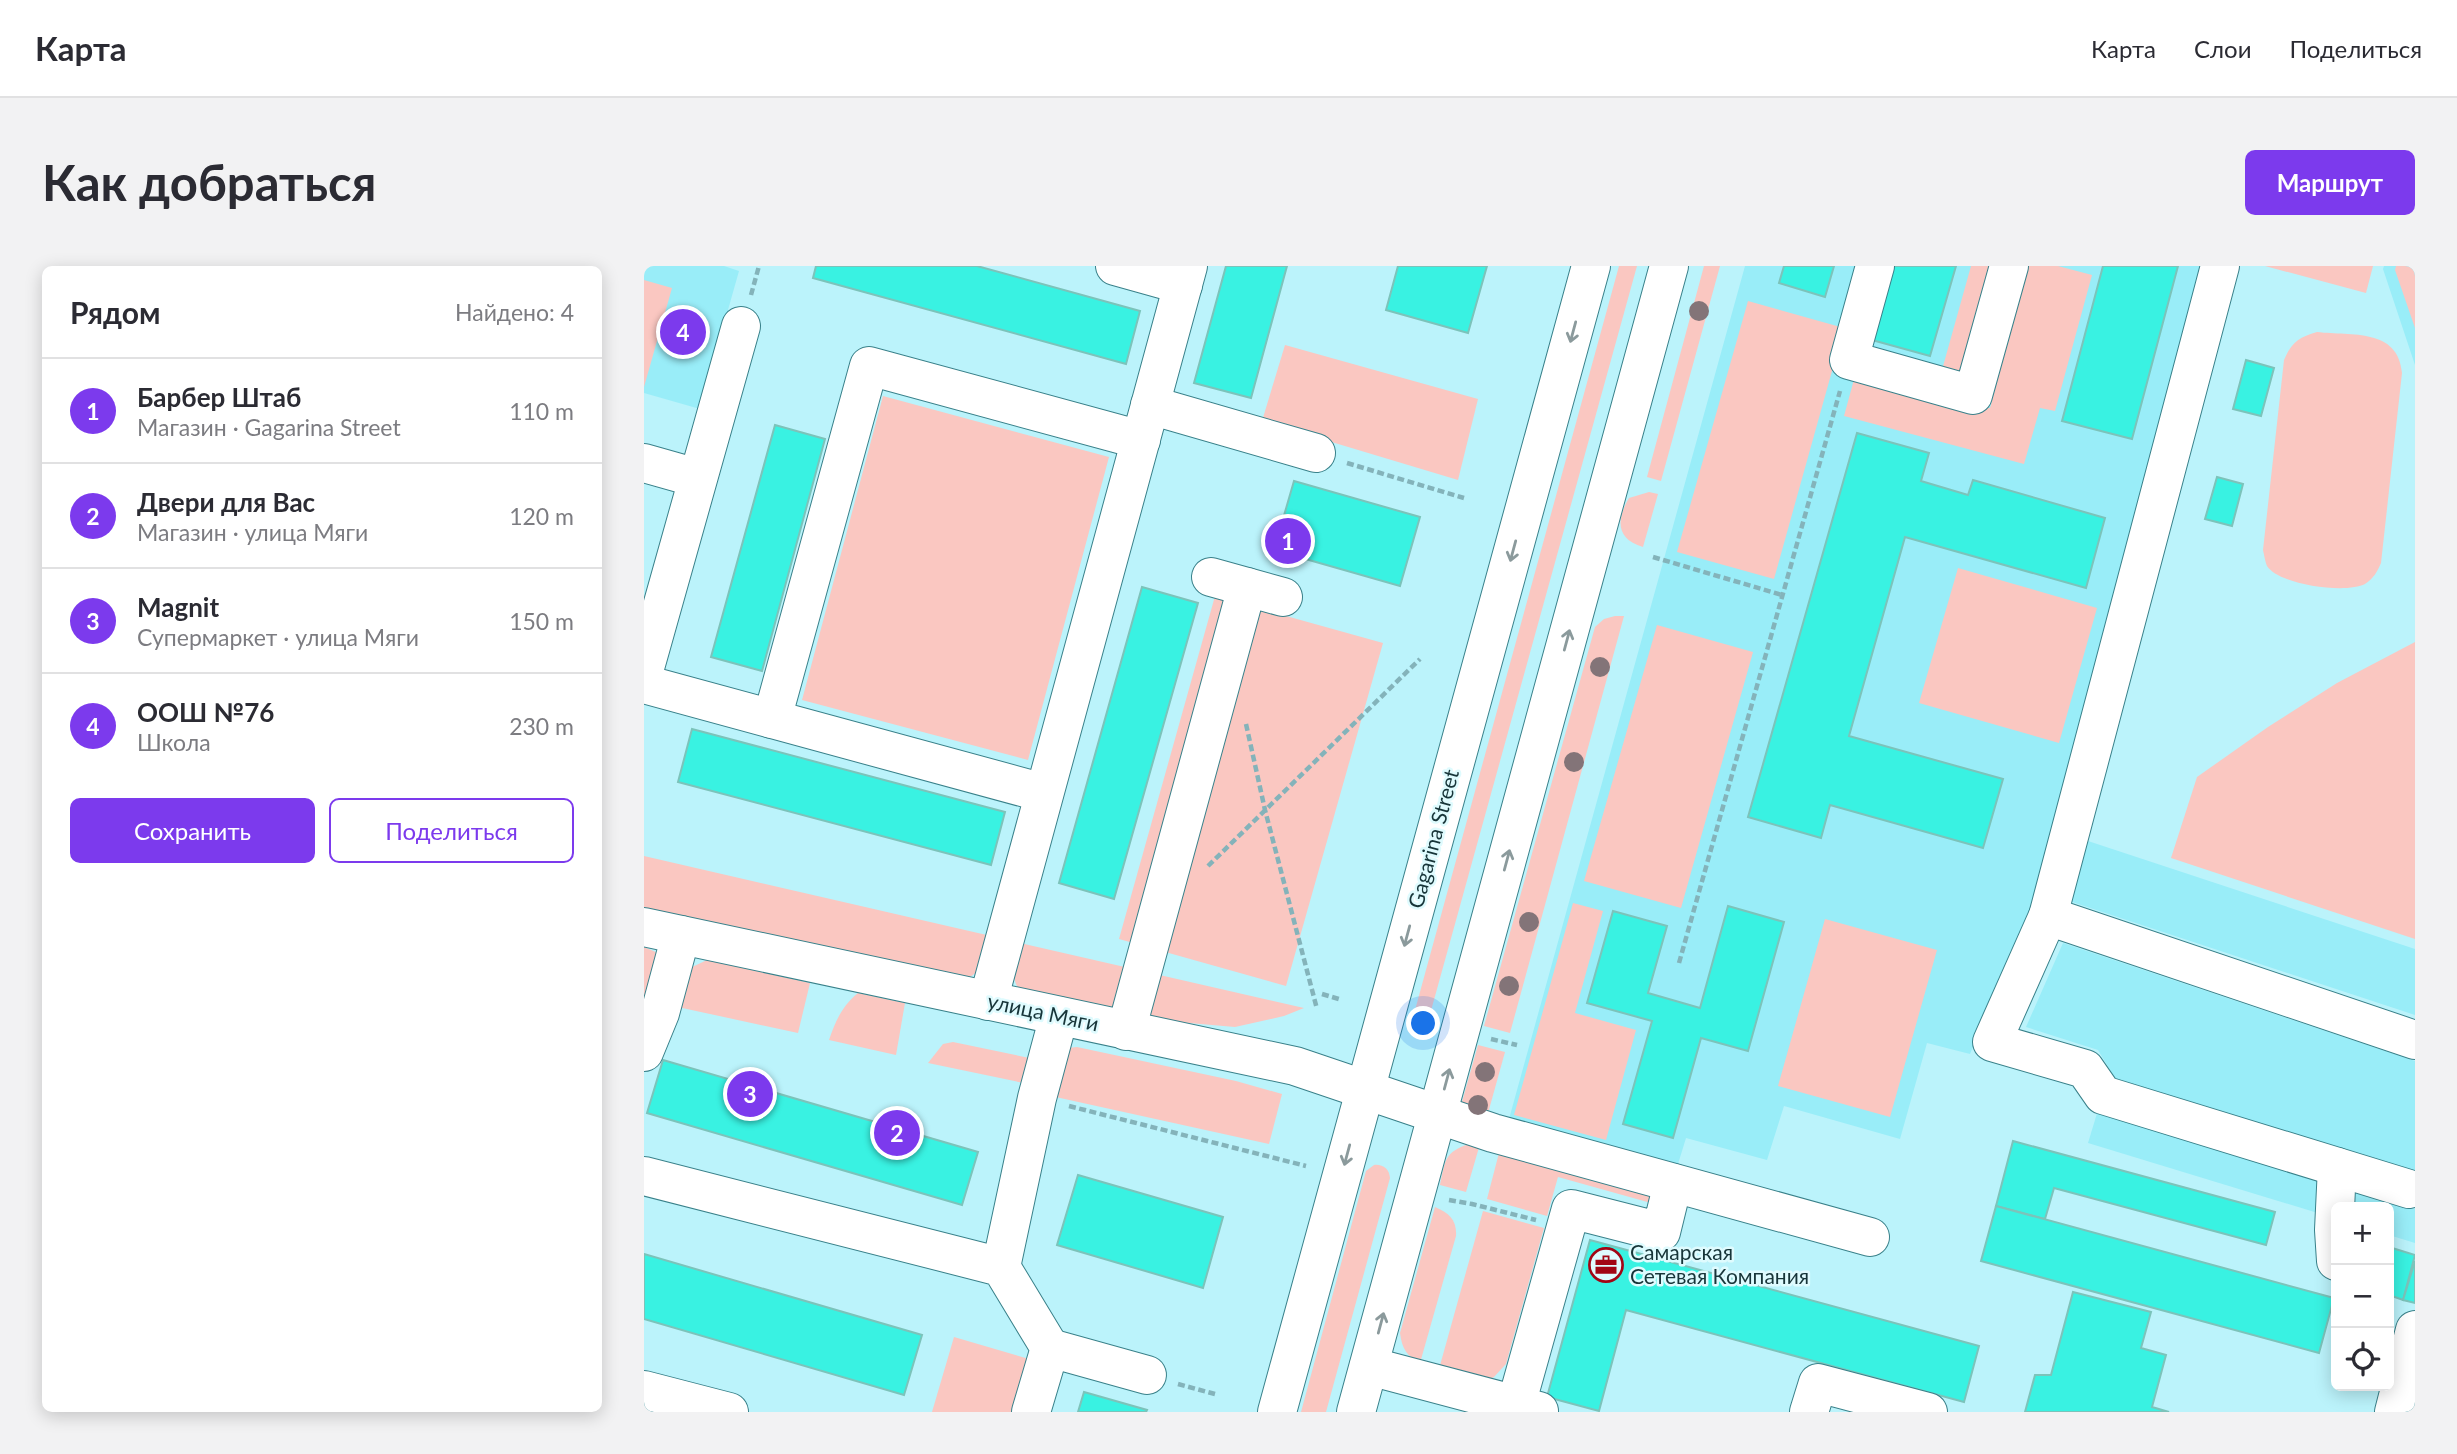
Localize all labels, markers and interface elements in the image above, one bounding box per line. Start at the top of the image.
text: Карта [35,28,126,68]
text: Карта [2091,34,2156,63]
text: Слои [2194,34,2251,63]
text: Поделиться [2289,34,2422,63]
button: Маршрут [2245,150,2415,215]
text: Как добраться [42,153,376,211]
text: Рядом [70,294,160,330]
text: Найдено: 4 [455,298,574,326]
pin: 4 [660,306,706,358]
one-way arrow [1566,320,1579,343]
text: Барбер Штаб [137,381,301,413]
text: 1 [86,397,100,425]
text: 110 m [509,397,574,425]
text: Магазин · Gagarina Street [137,413,401,441]
text: Двери для Вас [137,486,315,518]
text: 2 [86,502,100,530]
text: 120 m [509,502,574,530]
pin: 1 [1265,515,1311,567]
text: Магазин · улица Мяги [137,518,368,546]
one-way arrow [1505,540,1518,562]
text: Magnit [137,591,219,623]
text: 3 [86,607,100,635]
text: 150 m [509,607,574,635]
text: Супермаркет · улица Мяги [137,623,419,651]
one-way arrow [1561,630,1574,652]
text: ООШ №76 [137,696,274,728]
text: 4 [86,712,100,740]
text: 230 m [509,712,574,740]
text: Школа [137,728,211,756]
street label: Gagarina Street [1402,766,1463,911]
button: Сохранить [70,798,315,863]
button: Поделиться [329,798,574,863]
one-way arrow [1501,849,1514,872]
one-way arrow [1400,924,1413,947]
street label: улица Мяги [985,988,1101,1036]
your location [1406,1006,1440,1040]
pin: 3 [727,1068,773,1120]
one-way arrow [1441,1069,1454,1091]
pin: 2 [874,1107,920,1159]
one-way arrow [1340,1144,1353,1166]
map controls [2331,1202,2394,1391]
button: + [2331,1202,2394,1265]
place label: Самарская Сетевая Компания [1630,1239,1809,1288]
office icon: Самарская Сетевая Компания [1587,1246,1625,1284]
button: − [2331,1265,2394,1328]
one-way arrow [1375,1312,1388,1334]
button: locate [2331,1328,2394,1391]

